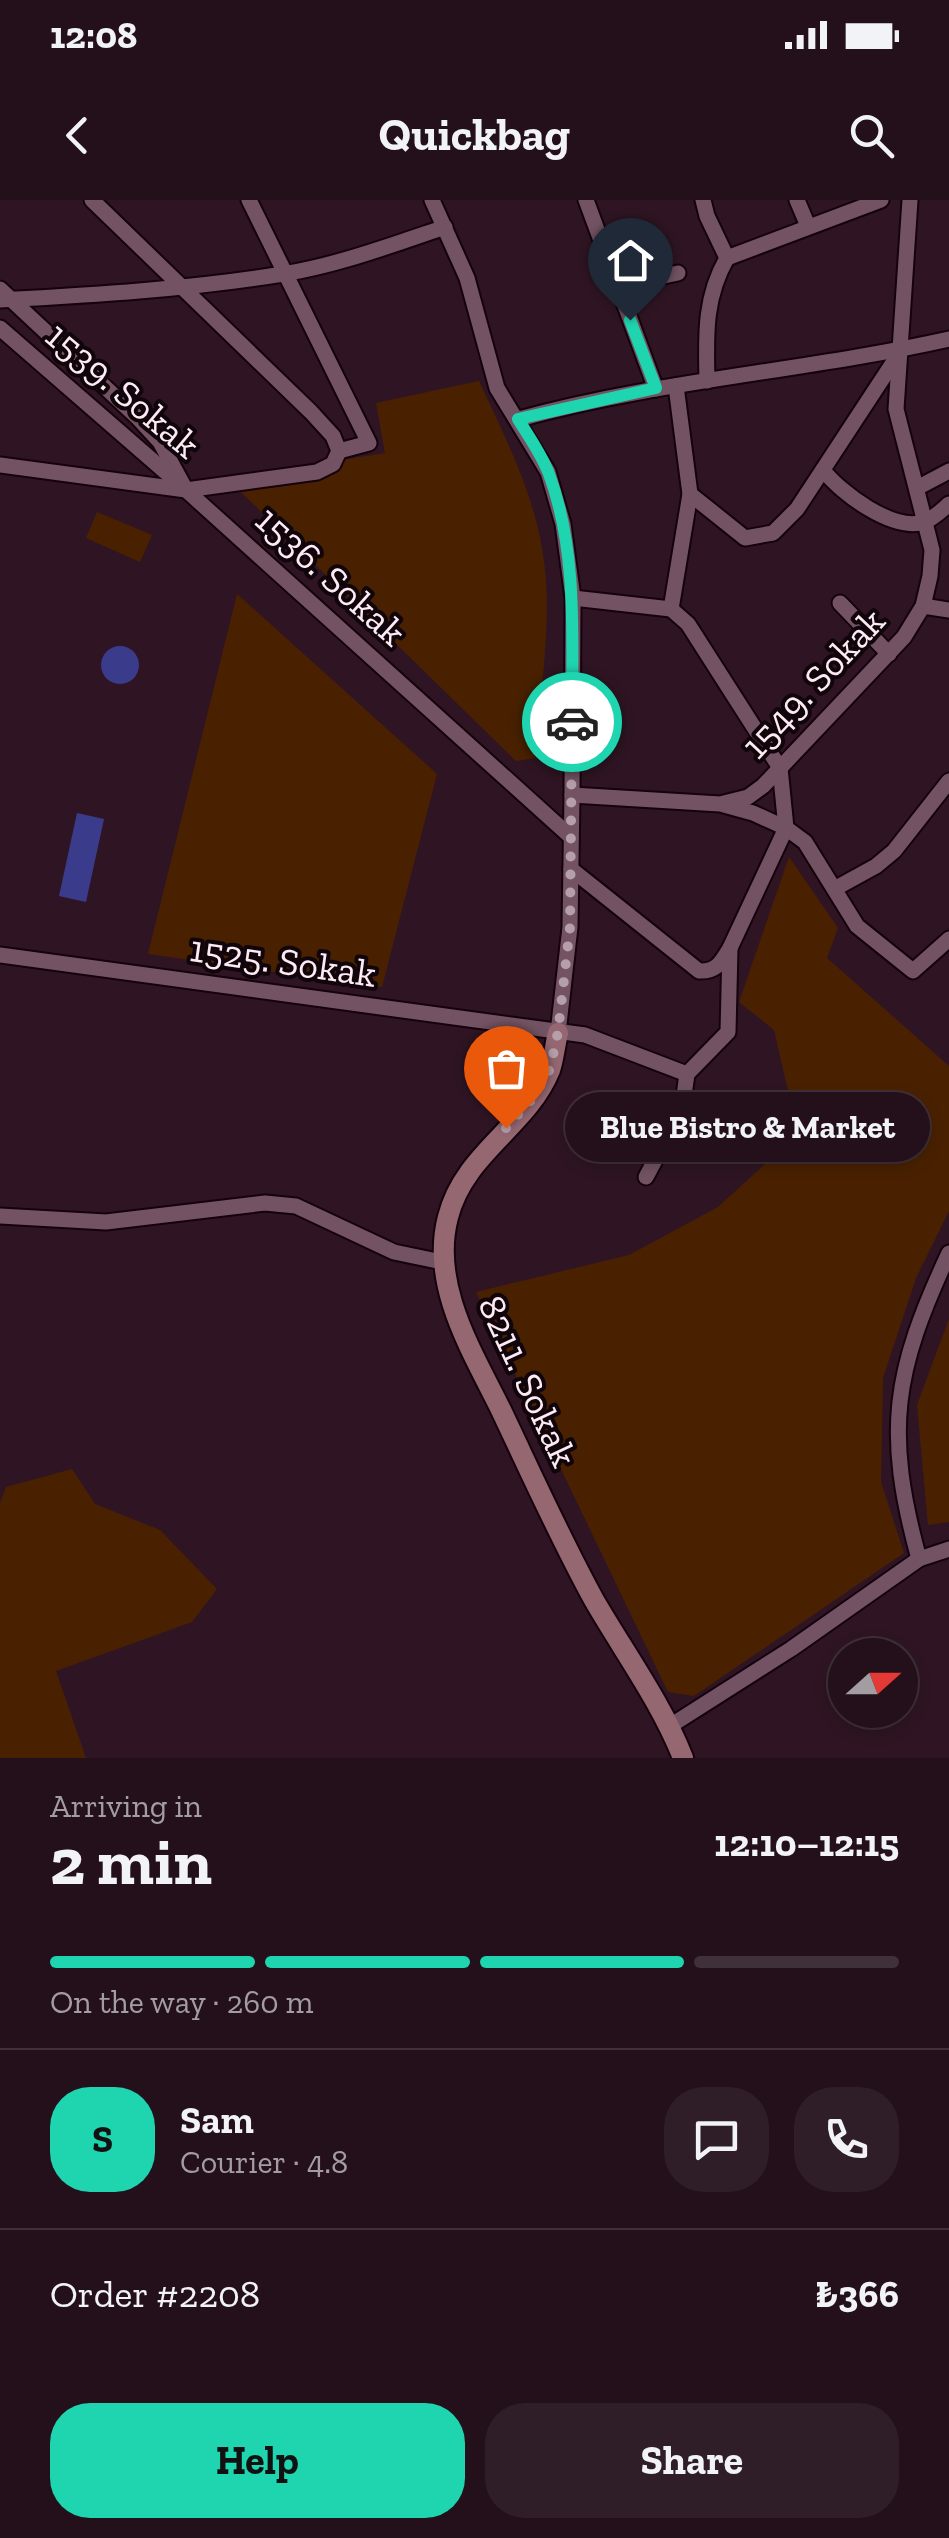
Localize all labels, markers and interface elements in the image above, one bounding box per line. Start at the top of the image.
text: 12:08 [50,12,138,58]
icon: back [50,108,105,163]
text: Quickbag [379,108,570,162]
icon: search [844,108,899,163]
pin [588,218,673,321]
icon: home [603,233,658,288]
street label: 1539. Sokak [37,312,210,468]
street label: 1536. Sokak [246,496,416,656]
street label: 1549. Sokak [732,598,894,768]
courier [522,672,622,772]
icon: car [545,695,600,750]
street label: 1525. Sokak [187,925,379,997]
pin [464,1026,549,1129]
icon: bag [479,1041,534,1096]
callout: Blue Bistro & Market [566,1093,931,1163]
text: Blue Bistro & Market [600,1108,895,1146]
street label: 8211. Sokak [468,1288,588,1474]
north arrow [828,1638,918,1728]
map controls [828,1638,918,1728]
text: Arriving in [50,1787,202,1825]
text: 12:10–12:15 [714,1820,899,1866]
text: 2 min [50,1823,212,1901]
text: On the way · 260 m [50,1983,314,2021]
button: chat [664,2087,769,2192]
button: phone [794,2087,899,2192]
text: Sam [180,2097,254,2143]
text: S [92,2116,113,2162]
text: Courier · 4.8 [180,2143,348,2181]
text: Order #2208 [50,2271,260,2317]
text: ₺366 [815,2271,899,2317]
button: Help [50,2403,465,2518]
button: Share [485,2403,899,2518]

